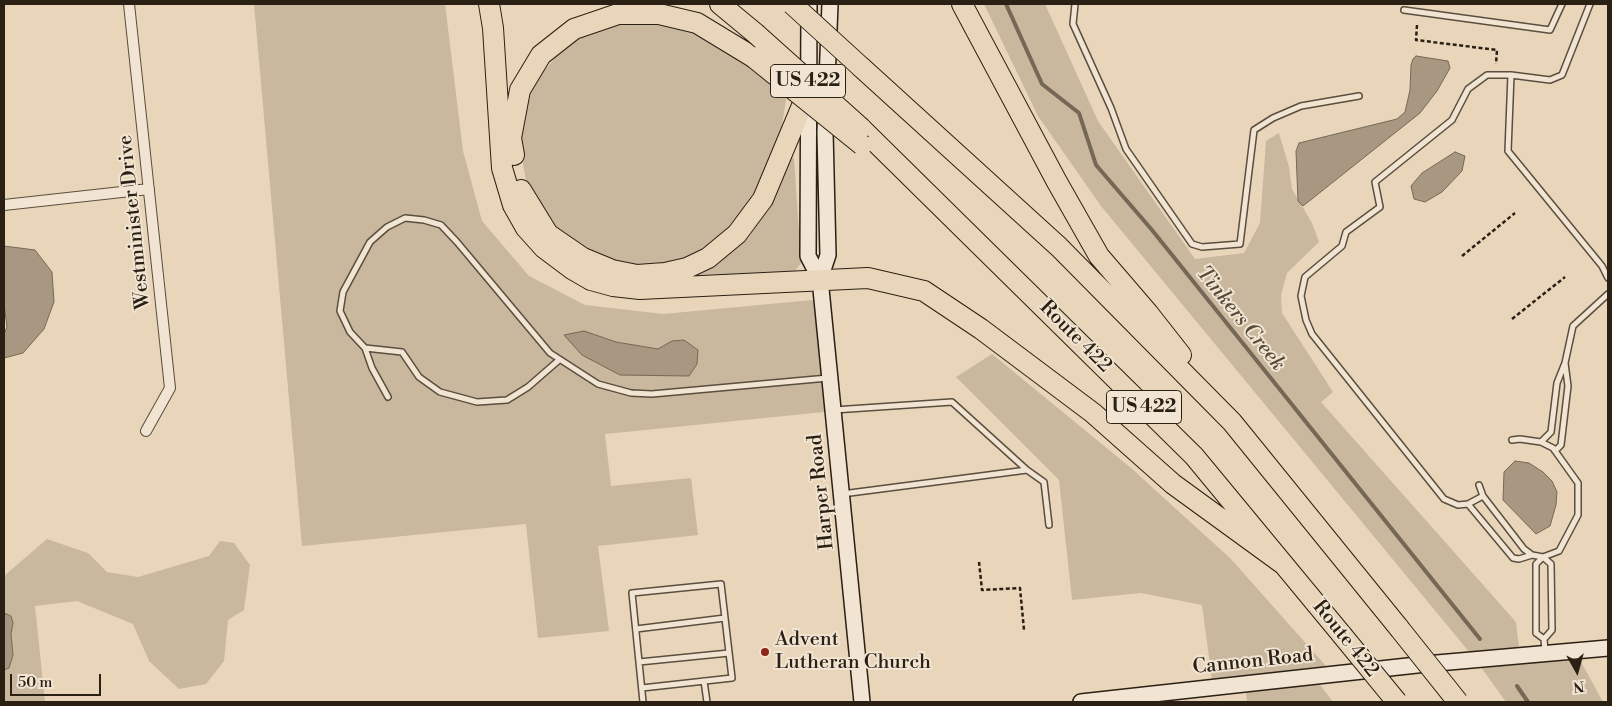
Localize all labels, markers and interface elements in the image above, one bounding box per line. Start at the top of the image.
road number: US 422 [770,64,846,98]
street label: Westminister Drive [114,134,156,310]
water label: Tinkers Creek [1190,262,1290,376]
street label: Route 422 [1034,296,1116,378]
road number: US 422 [1106,391,1182,424]
street label: Harper Road [804,433,840,551]
street label: Route 422 [1307,596,1383,682]
place label: Advent Lutheran Church [775,628,931,675]
street label: Cannon Road [1191,644,1315,680]
marker: Advent Lutheran Church [759,646,771,658]
north arrow [1552,646,1602,696]
scale bar [12,664,104,696]
text: 50 m [18,673,52,692]
text: N [1572,676,1585,695]

